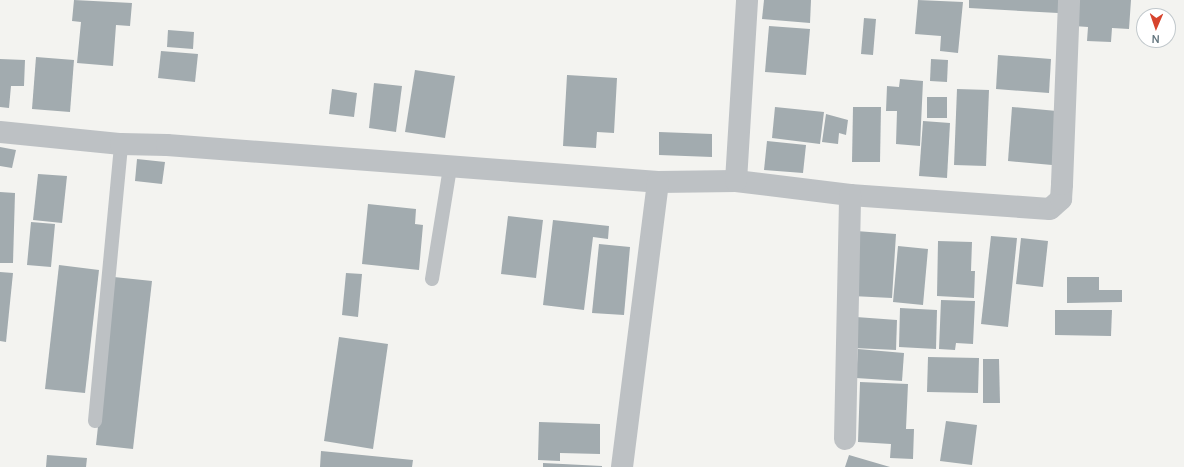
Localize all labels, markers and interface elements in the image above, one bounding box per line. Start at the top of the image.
north arrow [1136,8,1176,48]
text: N [1151,32,1160,47]

